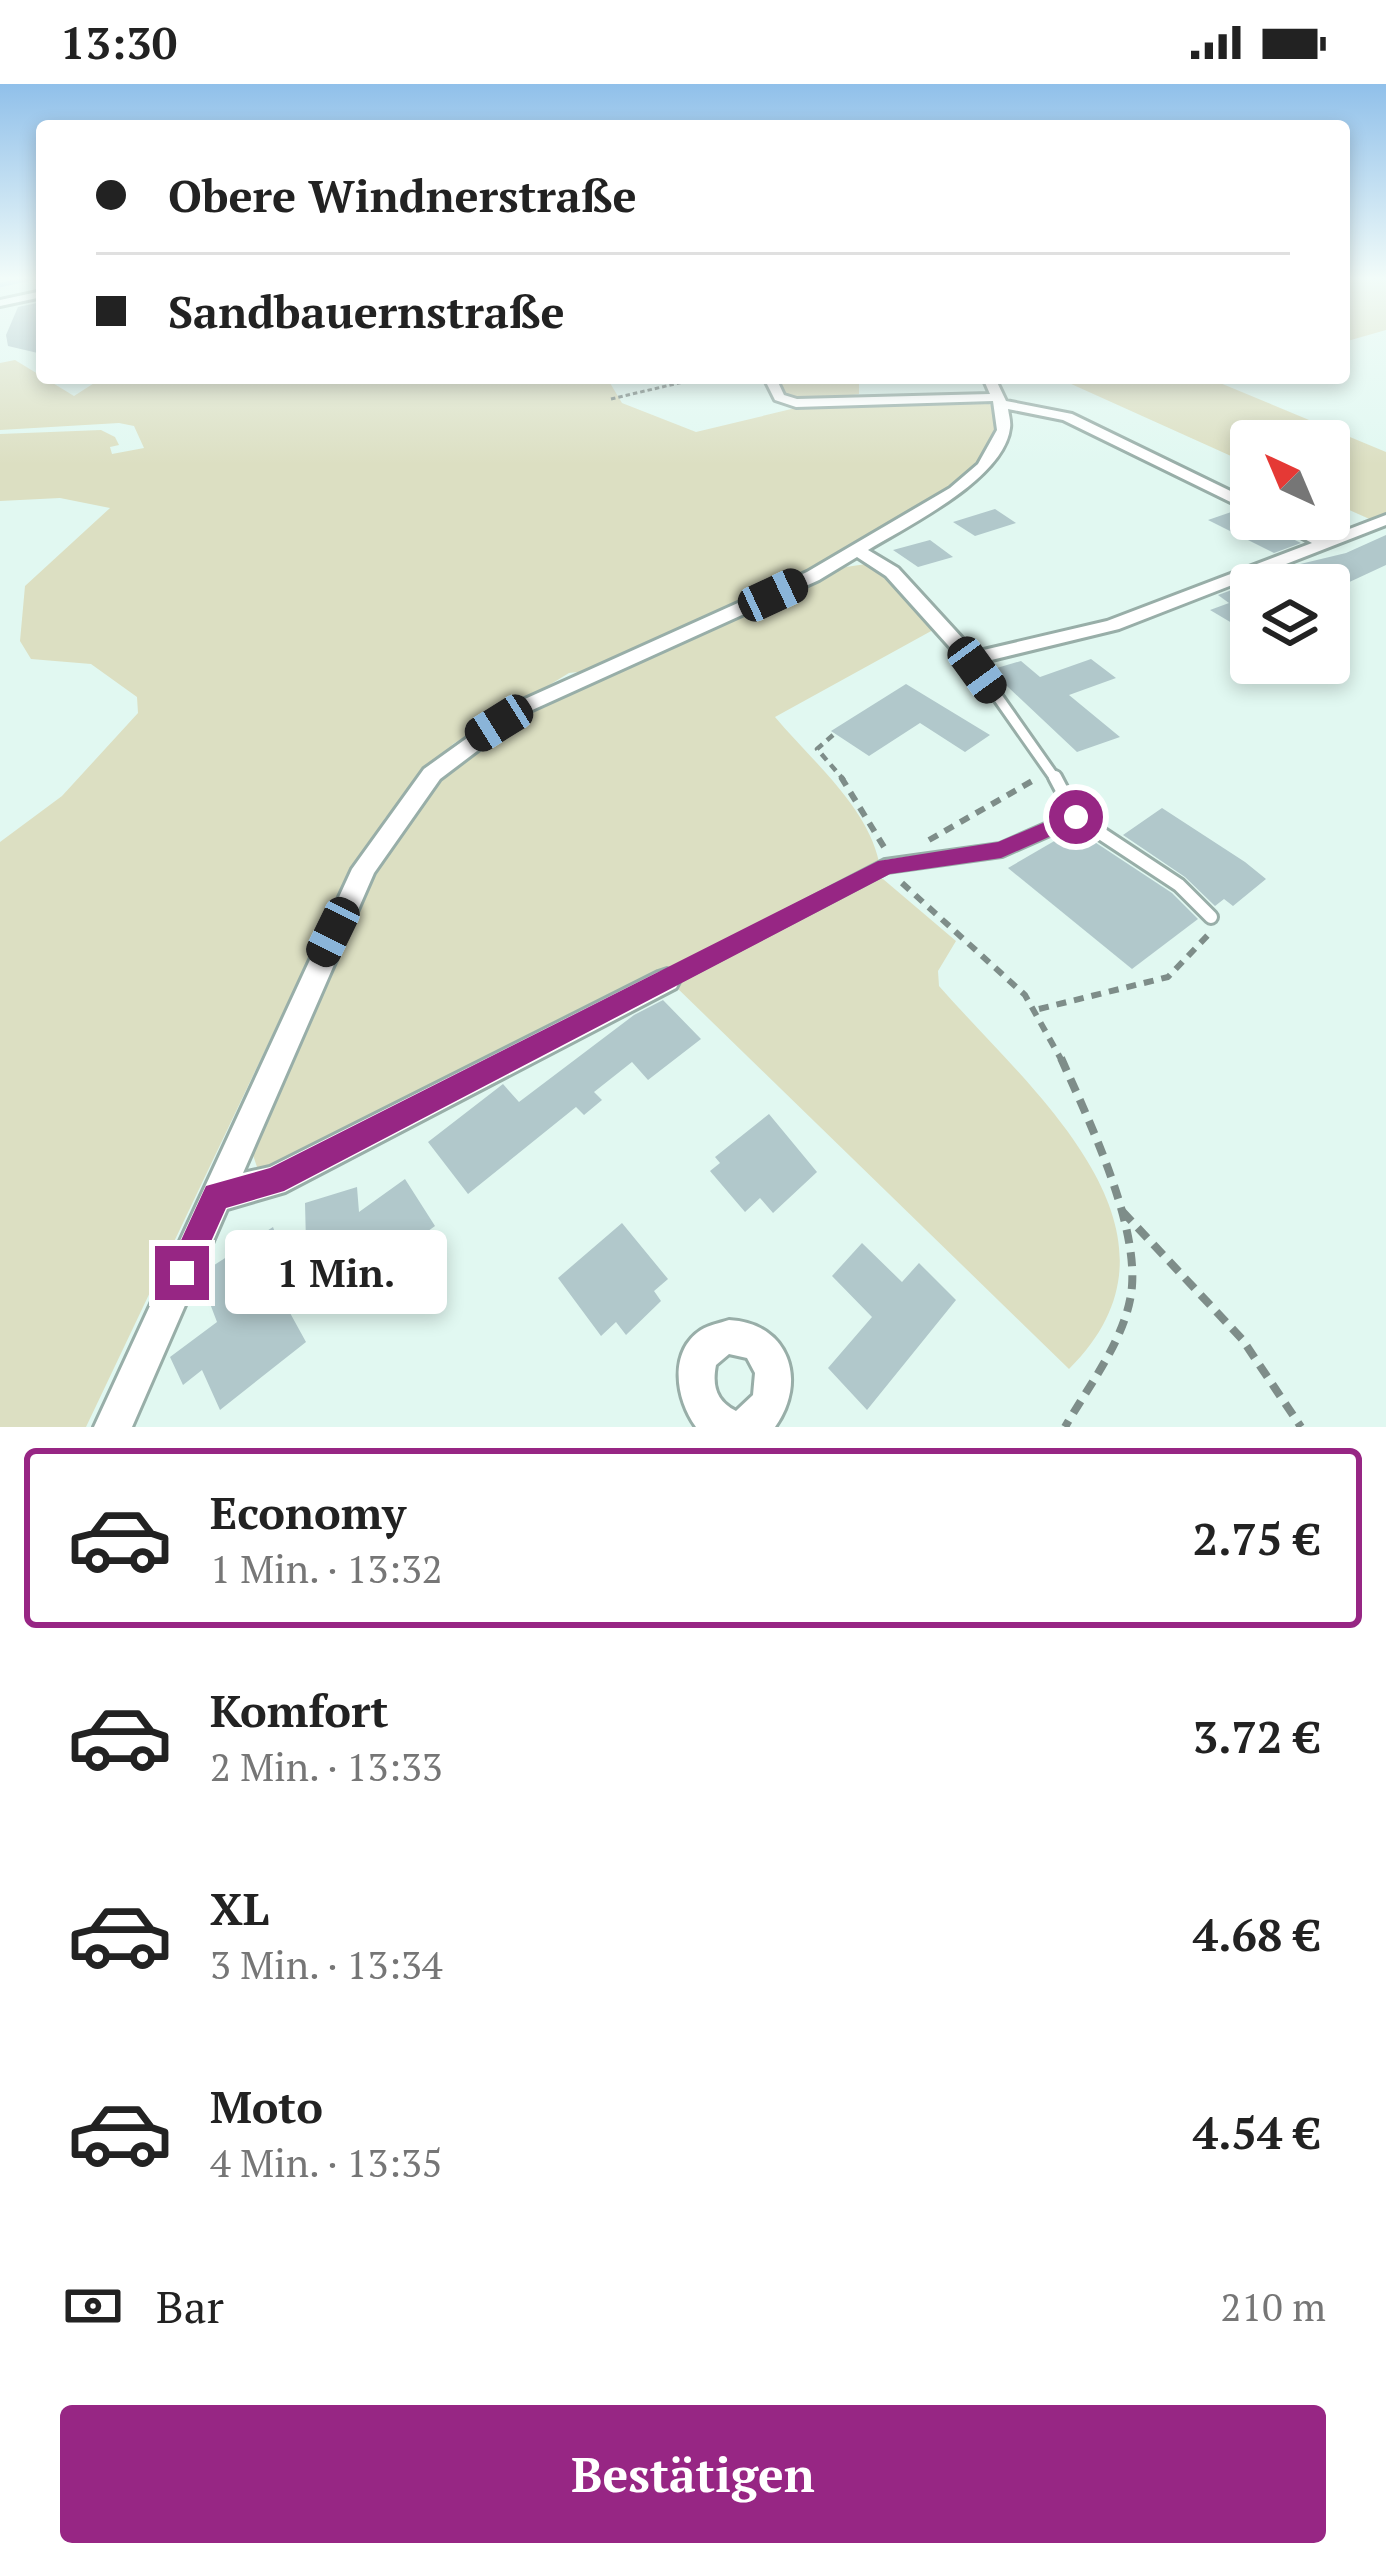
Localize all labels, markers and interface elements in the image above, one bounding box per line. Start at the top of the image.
text: 13:30 [60,12,177,72]
text: Obere Windnerstraße [168,165,637,225]
text: Sandbauernstraße [168,281,565,341]
north arrow [1230,420,1350,540]
map controls [1230,420,1350,684]
car [733,563,813,627]
button: layers [1230,564,1350,684]
car [941,630,1013,710]
car [459,689,539,757]
route start [1049,790,1103,844]
car [301,892,365,972]
callout: 1 Min. [224,1231,446,1315]
route end [155,1246,209,1300]
text: 1 Min. [277,1246,395,1298]
text: Economy [210,1482,406,1542]
icon: car [66,1484,174,1592]
text: 2.75 € [1193,1508,1320,1568]
text: 1 Min. · 13:32 [210,1542,443,1594]
text: Komfort [210,1680,388,1740]
icon: car [66,1682,174,1790]
text: 3.72 € [1193,1706,1320,1766]
text: 2 Min. · 13:33 [210,1740,443,1792]
text: XL [210,1878,269,1938]
icon: car [66,1880,174,1988]
text: 4.68 € [1193,1904,1320,1964]
text: 3 Min. · 13:34 [210,1938,443,1990]
text: Moto [210,2076,323,2136]
icon: car [66,2078,174,2186]
text: 4.54 € [1193,2102,1320,2162]
text: 4 Min. · 13:35 [210,2136,443,2188]
icon: cash [60,2273,126,2339]
text: Bar [156,2276,224,2336]
text: 210 m [1221,2280,1326,2332]
button: Bestätigen [60,2405,1326,2543]

